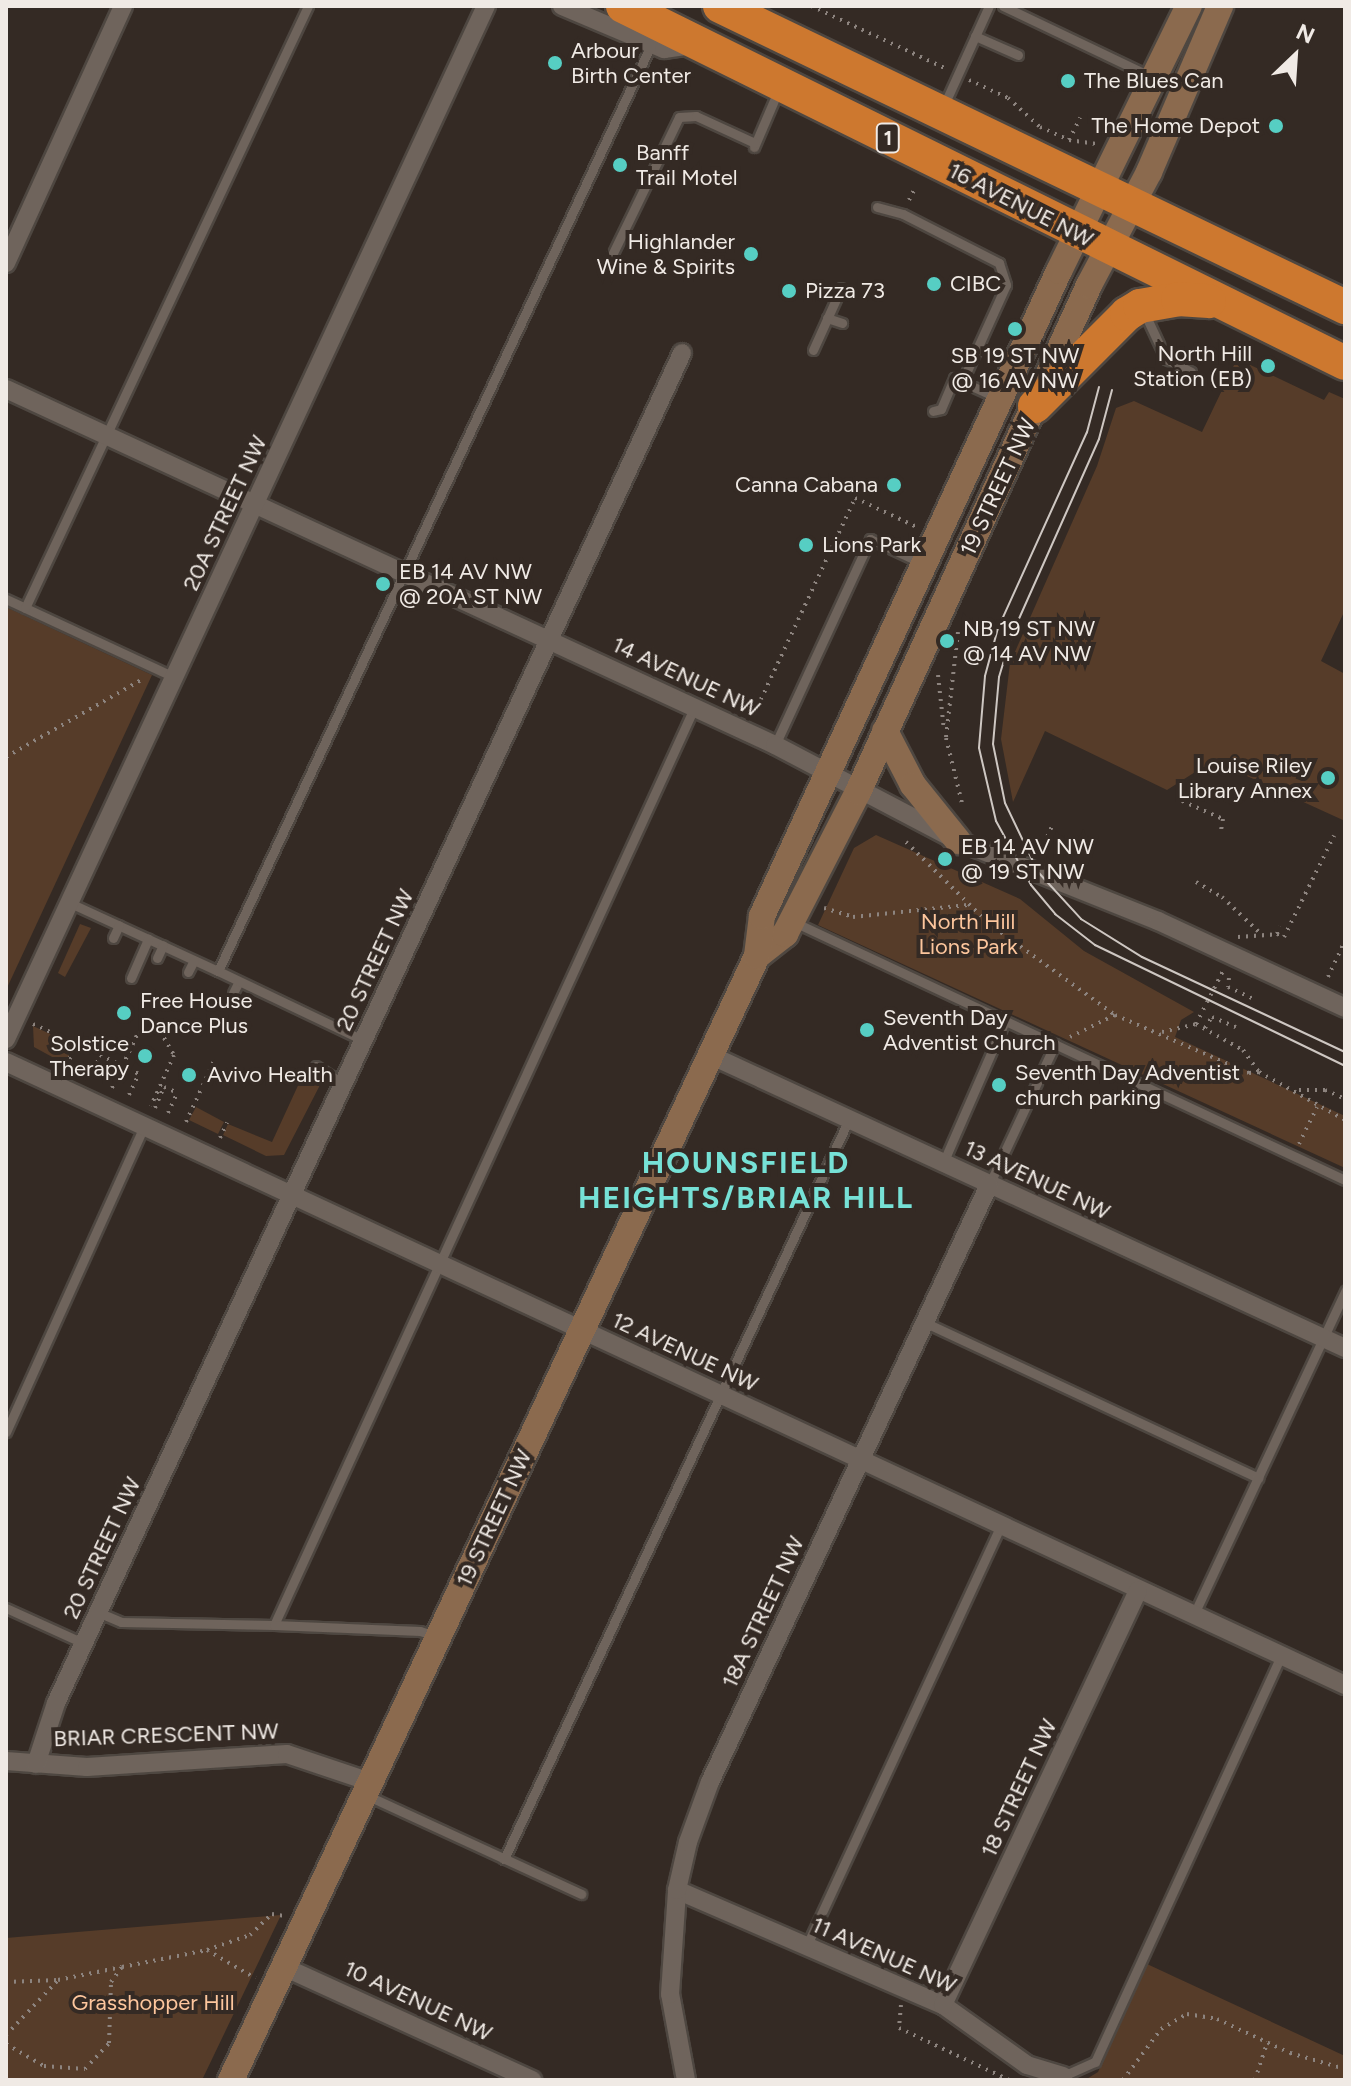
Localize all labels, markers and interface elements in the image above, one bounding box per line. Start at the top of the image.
north arrow [1255,16,1335,96]
text: N [1292,18,1319,50]
place label: Arbour Birth Center [571,37,691,88]
marker: Arbour Birth Center [546,54,564,72]
place label: The Blues Can [1084,68,1223,94]
marker: The Blues Can [1059,72,1077,90]
place label: The Home Depot [1091,113,1260,139]
marker: The Home Depot [1267,117,1285,135]
road number: 1 [874,122,902,154]
place label: Banff Trail Motel [636,139,738,190]
marker: Banff Trail Motel [611,156,629,174]
street label: 16 AVENUE NW [944,157,1098,253]
place label: Highlander Wine & Spirits [597,228,735,280]
marker: Highlander Wine & Spirits [742,245,760,263]
place label: CIBC [950,271,1001,297]
marker: CIBC [925,275,943,293]
place label: Pizza 73 [805,278,885,304]
marker: Pizza 73 [780,282,798,300]
marker: SB 19 ST NW @ 16 AV NW [1006,320,1024,338]
place label: North Hill Station (EB) [1133,340,1252,392]
place label: SB 19 ST NW @ 16 AV NW [951,342,1079,394]
marker: North Hill Station (EB) [1259,357,1277,375]
street label: 19 STREET NW [955,414,1041,560]
street label: 20A STREET NW [178,431,272,595]
place label: Canna Cabana [735,472,878,498]
marker: Canna Cabana [885,476,903,494]
place label: Lions Park [822,532,921,558]
marker: Lions Park [797,536,815,554]
place label: EB 14 AV NW @ 20A ST NW [399,558,542,610]
marker: EB 14 AV NW @ 20A ST NW [374,575,392,593]
place label: NB 19 ST NW @ 14 AV NW [963,615,1095,666]
street label: 14 AVENUE NW [608,631,764,723]
marker: NB 19 ST NW @ 14 AV NW [938,632,956,650]
place label: Louise Riley Library Annex [1178,752,1312,804]
marker: Louise Riley Library Annex [1319,769,1337,787]
place label: EB 14 AV NW @ 19 ST NW [961,833,1094,884]
marker: EB 14 AV NW @ 19 ST NW [936,850,954,868]
street label: 20 STREET NW [331,885,419,1035]
park label: North Hill Lions Park [918,908,1018,960]
place label: Free House Dance Plus [140,987,252,1038]
marker: Free House Dance Plus [115,1004,133,1022]
place label: Seventh Day Adventist Church [883,1004,1056,1056]
marker: Seventh Day Adventist Church [858,1021,876,1039]
place label: Solstice Therapy [50,1030,129,1082]
marker: Solstice Therapy [136,1047,154,1065]
place label: Seventh Day Adventist church parking [1015,1059,1240,1110]
place label: Avivo Health [207,1062,333,1088]
marker: Avivo Health [178,1064,200,1086]
marker: Seventh Day Adventist church parking [990,1076,1008,1094]
street label: 13 AVENUE NW [960,1135,1114,1225]
district label: HOUNSFIELD HEIGHTS/BRIAR HILL [578,1145,914,1216]
street label: 12 AVENUE NW [608,1307,762,1397]
street label: 19 STREET NW [451,1445,537,1591]
street label: 20 STREET NW [58,1473,146,1623]
street label: 18A STREET NW [716,1532,810,1692]
street label: 18 STREET NW [976,1715,1062,1861]
street label: BRIAR CRESCENT NW [53,1718,279,1752]
street label: 11 AVENUE NW [808,1911,960,1999]
street label: 10 AVENUE NW [340,1955,496,2047]
park label: Grasshopper Hill [71,1990,235,2016]

